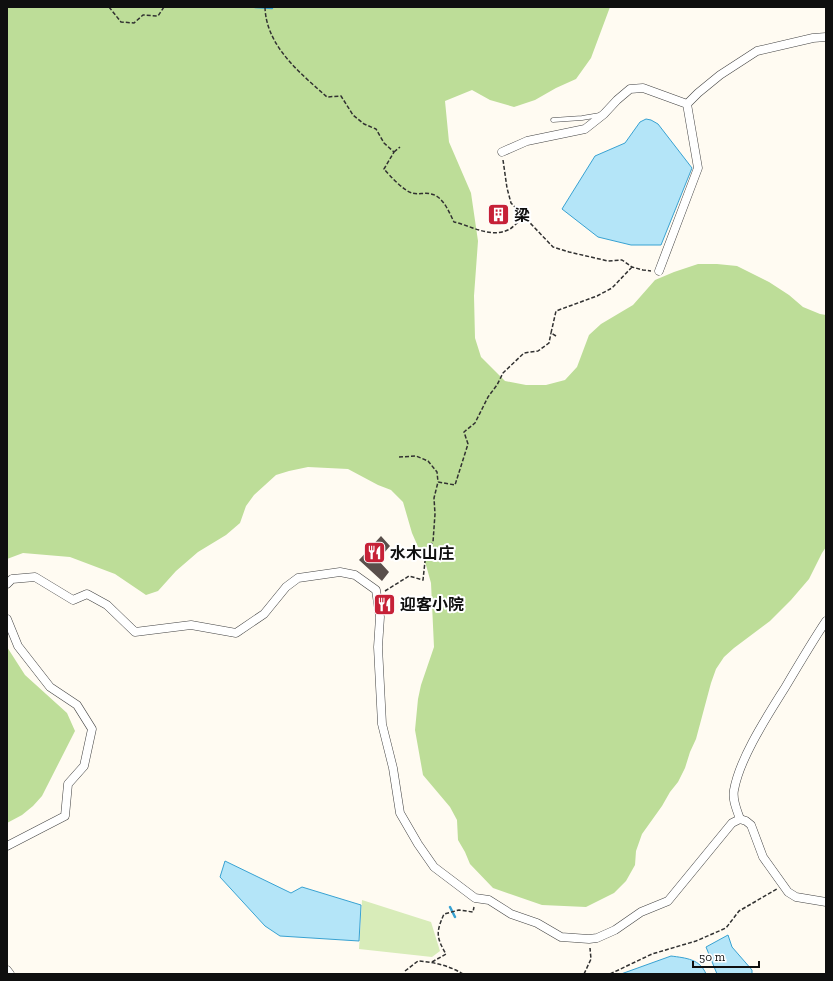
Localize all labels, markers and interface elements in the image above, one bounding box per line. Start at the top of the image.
building icon: 梁 [485,202,511,228]
place label: 梁 [514,206,530,225]
restaurant icon: 水木山庄 [362,540,388,566]
place label: 水木山庄 [390,544,454,563]
restaurant icon: 迎客小院 [372,591,398,617]
place label: 迎客小院 [400,595,464,614]
scale bar [693,943,759,969]
text: 50 m [699,950,726,964]

